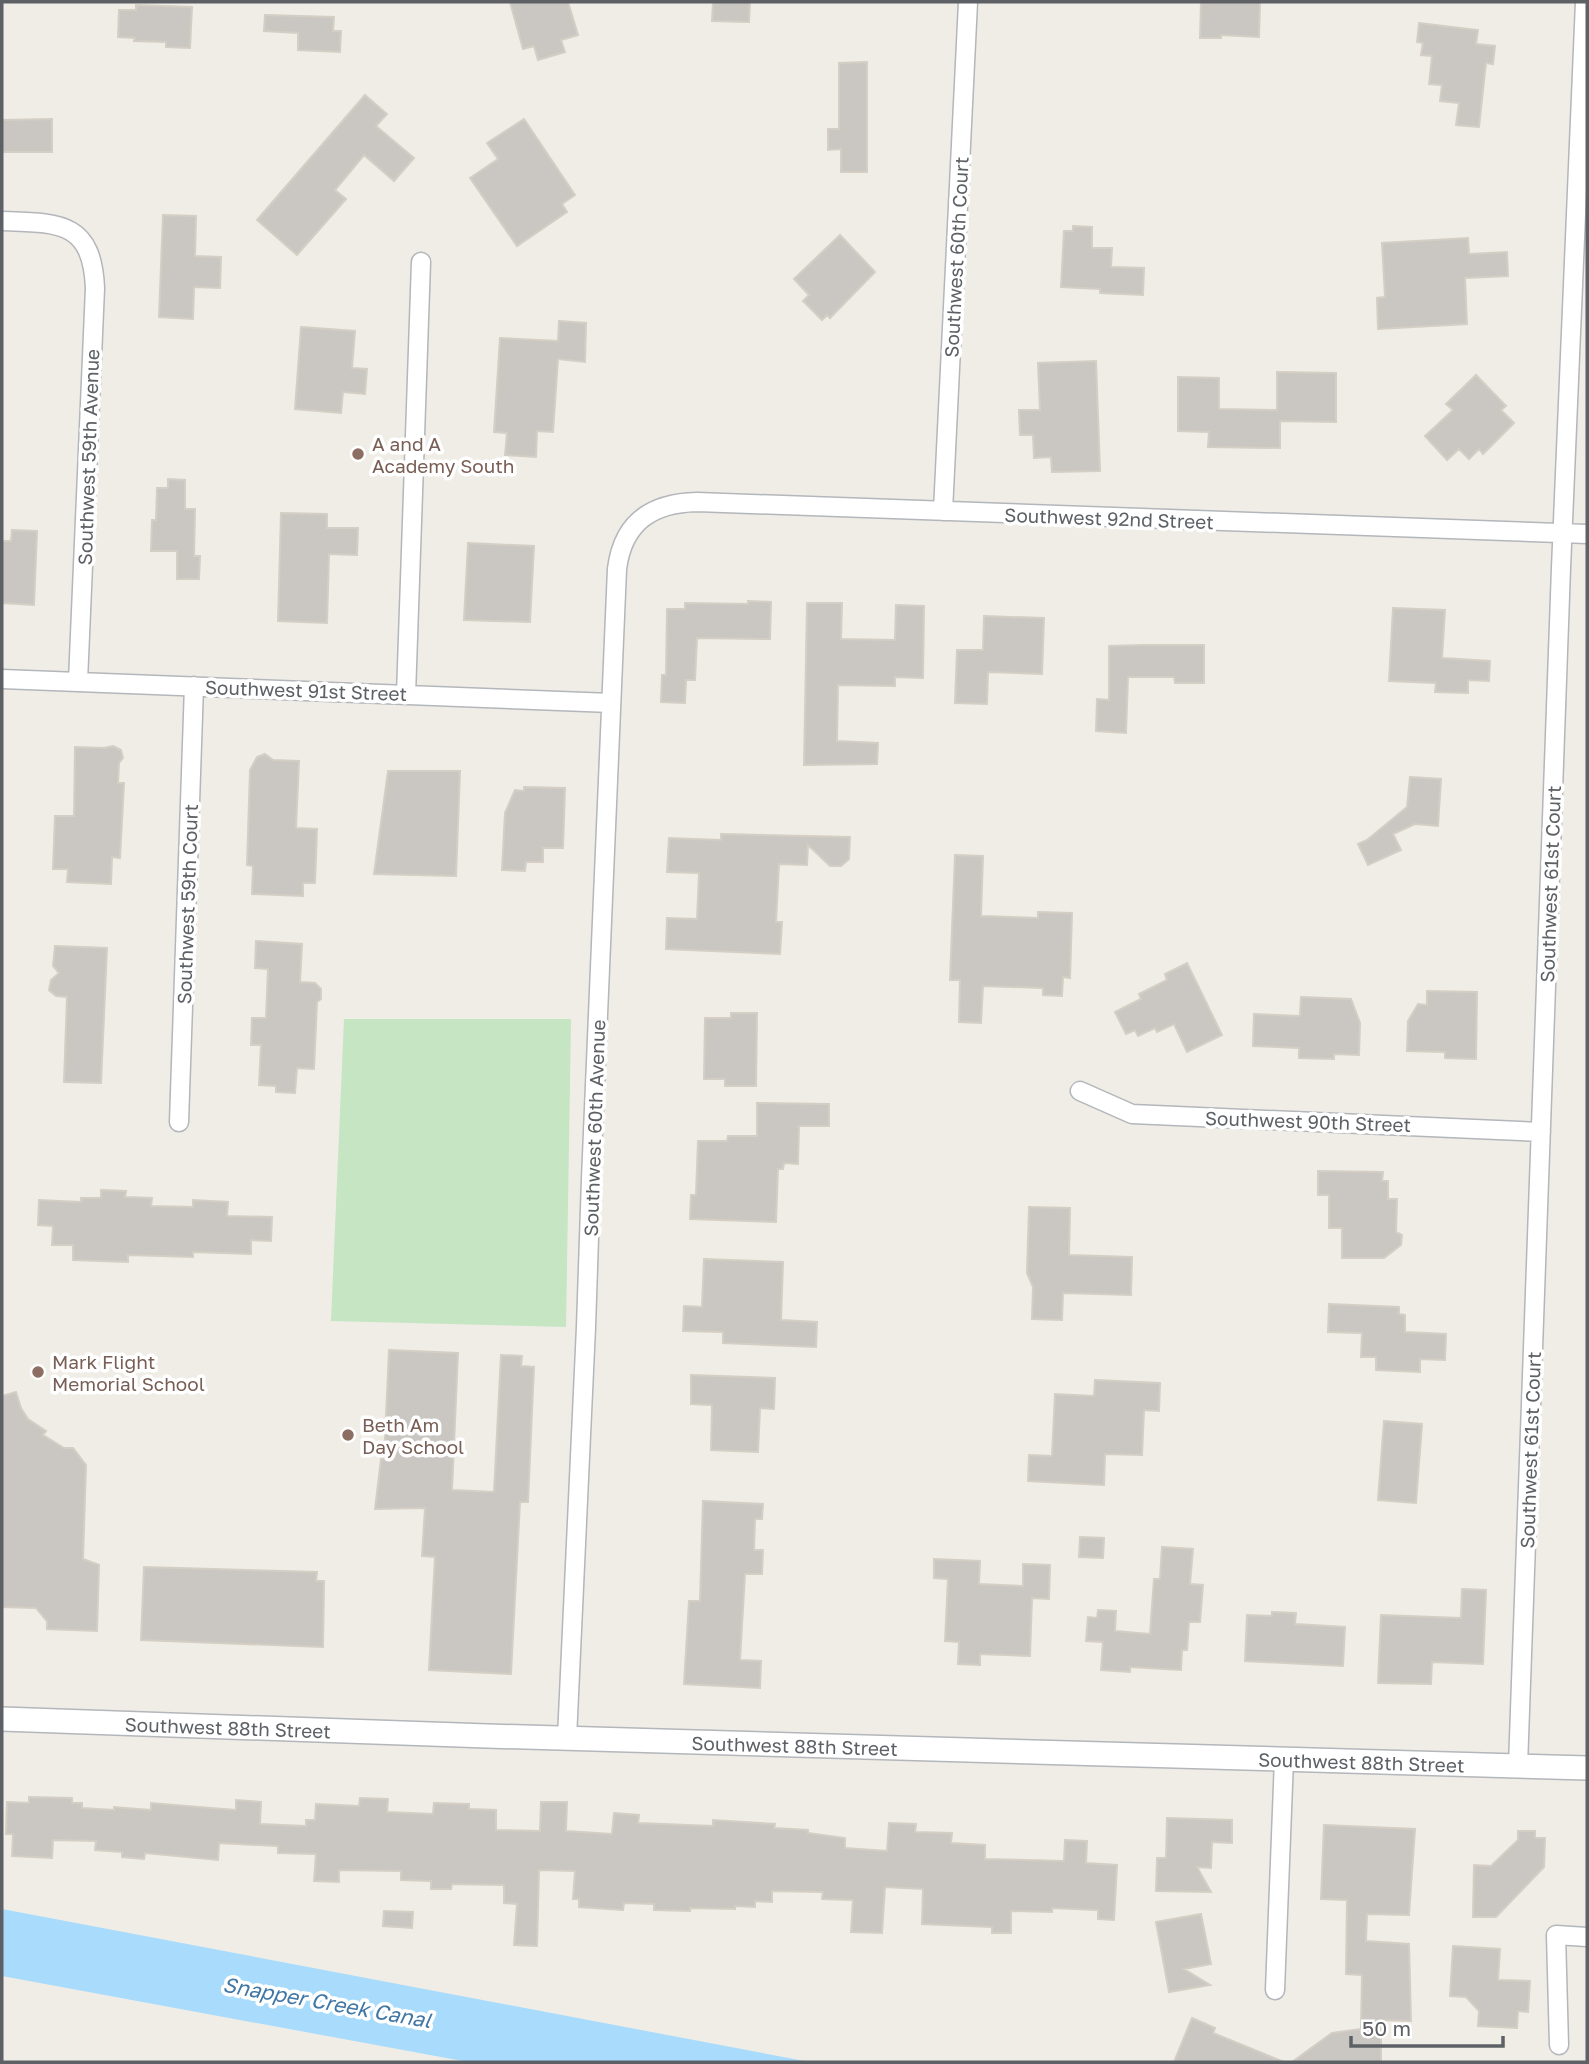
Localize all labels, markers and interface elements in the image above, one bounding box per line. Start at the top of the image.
street label: Southwest 60th Court [939,156,973,358]
street label: Southwest 59th Avenue [73,348,103,566]
place label: A and A Academy South [372,432,515,477]
marker: A and A Academy South [350,446,366,462]
street label: Southwest 92nd Street [1004,503,1214,533]
street label: Southwest 91st Street [205,675,407,705]
street label: Southwest 61st Court [1535,785,1565,983]
street label: Southwest 59th Court [172,803,202,1005]
street label: Southwest 60th Avenue [579,1019,609,1237]
street label: Southwest 90th Street [1204,1106,1412,1136]
place label: Mark Flight Memorial School [52,1350,205,1395]
street label: Southwest 61st Court [1515,1351,1545,1549]
marker: Mark Flight Memorial School [30,1364,46,1380]
place label: Beth Am Day School [362,1413,464,1458]
marker: Beth Am Day School [340,1427,356,1443]
street label: Southwest 88th Street [124,1712,331,1742]
street label: Southwest 88th Street [691,1730,898,1759]
street label: Southwest 88th Street [1258,1747,1465,1776]
water label: Snapper Creek Canal [221,1971,434,2033]
scale bar [1351,2004,1503,2048]
text: 50 m [1362,2015,1411,2041]

